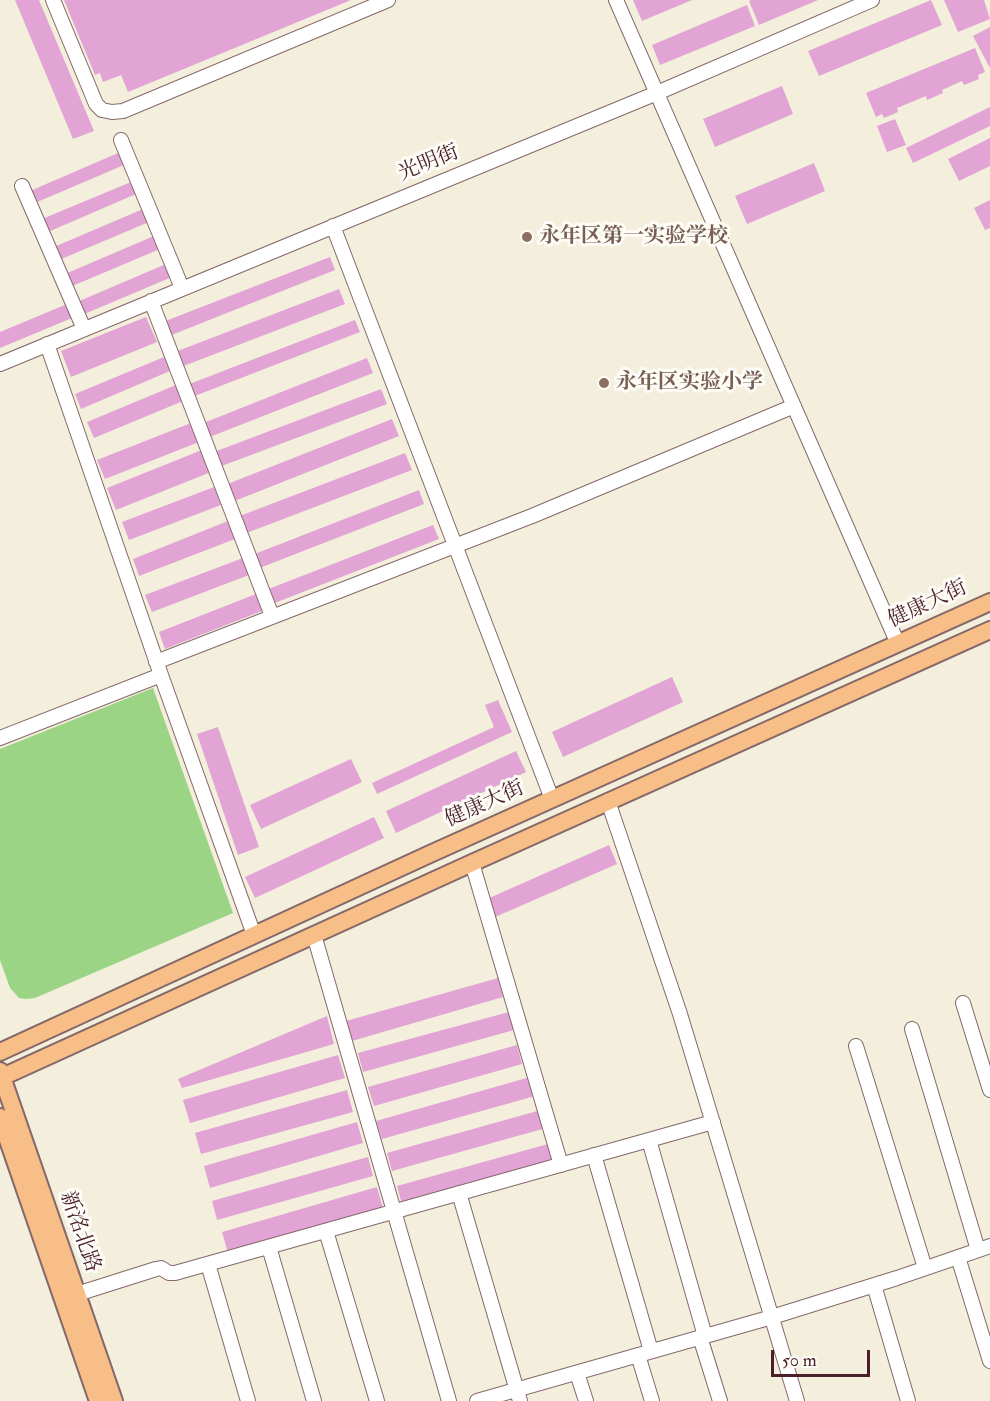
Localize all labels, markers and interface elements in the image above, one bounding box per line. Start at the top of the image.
street label: 光明街 [395,141,463,187]
place label: 永年区第一实验学校 [539,224,728,250]
marker: 永年区第一实验学校 [520,230,534,244]
place label: 永年区实验小学 [616,370,763,396]
marker: 永年区实验小学 [597,376,611,390]
street label: 健康大街 [885,576,971,634]
street label: 健康大街 [442,776,528,834]
street label: 新洺北路 [53,1188,105,1276]
scale bar [774,1338,873,1376]
text: 50 m [782,1349,817,1372]

